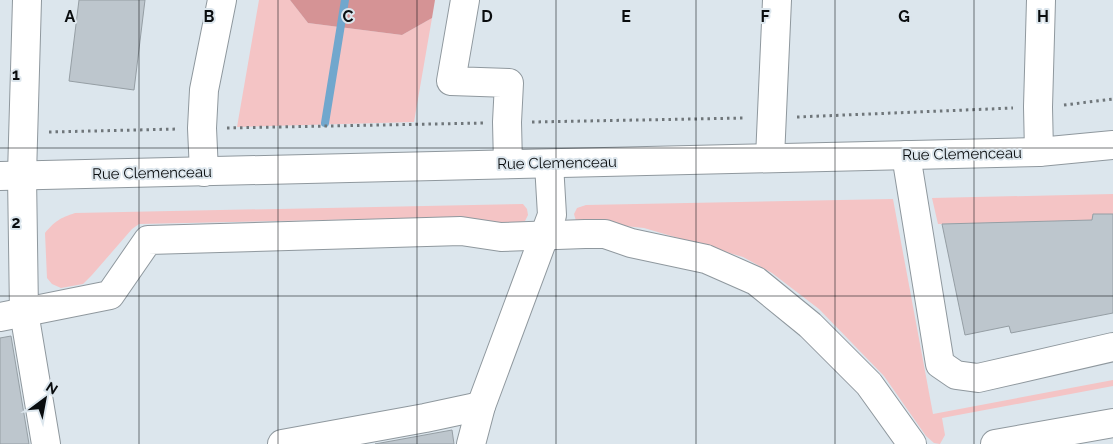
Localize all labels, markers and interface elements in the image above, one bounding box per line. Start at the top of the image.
text: A [65,7,76,26]
text: B [204,7,215,26]
text: C [343,7,354,26]
text: D [481,7,493,26]
text: E [621,7,631,26]
text: F [760,7,770,26]
text: G [898,7,910,26]
text: H [1037,7,1049,26]
text: 1 [12,65,20,84]
street label: Rue Clemenceau [902,144,1022,164]
street label: Rue Clemenceau [497,153,617,173]
street label: Rue Clemenceau [92,163,212,183]
text: 2 [11,213,21,232]
north arrow [20,374,70,424]
text: N [43,378,61,398]

